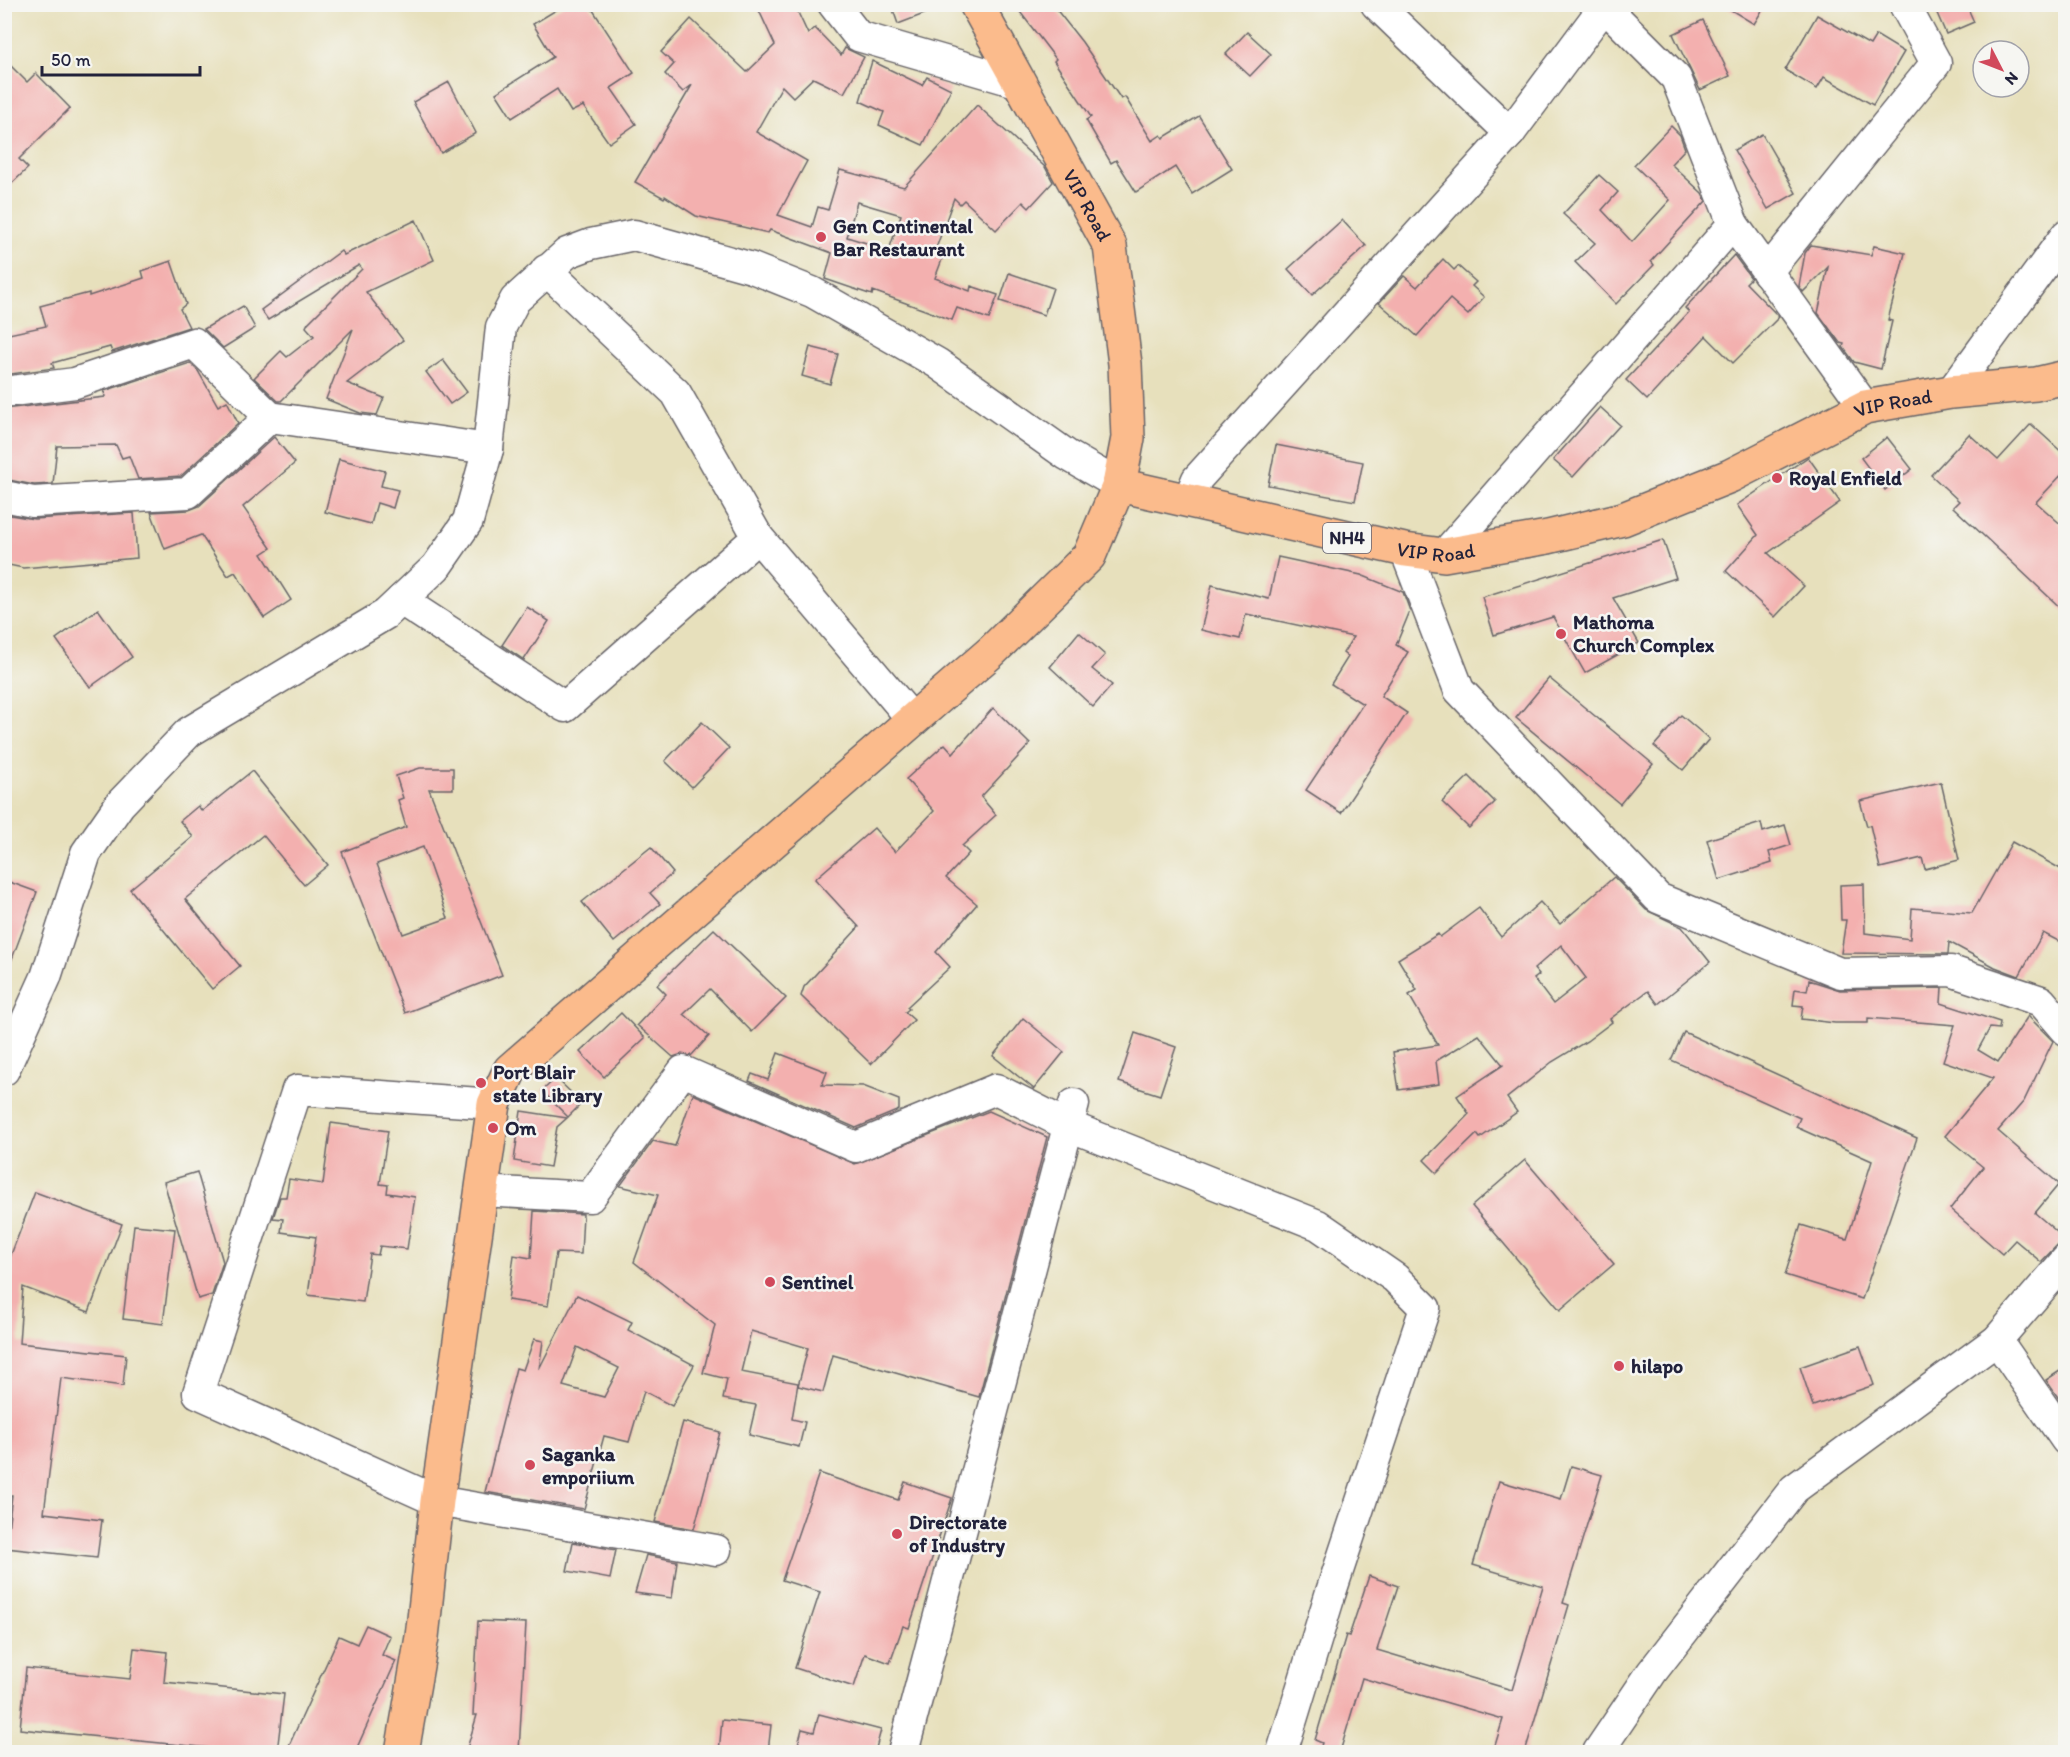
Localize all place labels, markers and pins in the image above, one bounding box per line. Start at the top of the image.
place label: Gen Continental Bar Restaurant [833,214,973,261]
marker: Gen Continental Bar Restaurant [814,230,828,244]
place label: Royal Enfield [1789,466,1902,491]
marker: Royal Enfield [1770,471,1784,485]
place label: Mathoma Church Complex [1573,610,1715,658]
marker: Mathoma Church Complex [1554,627,1568,641]
place label: Port Blair state Library [493,1060,603,1108]
marker: Port Blair state Library [474,1076,488,1090]
place label: Om [505,1116,537,1140]
marker: Om [486,1121,500,1135]
place label: Sentinel [782,1270,854,1294]
marker: Sentinel [763,1275,777,1289]
place label: hilapo [1631,1354,1683,1379]
marker: hilapo [1612,1359,1626,1373]
place label: Saganka emporiium [542,1442,634,1490]
marker: Saganka emporiium [523,1458,537,1472]
place label: Directorate of Industry [909,1510,1007,1558]
marker: Directorate of Industry [890,1527,904,1541]

